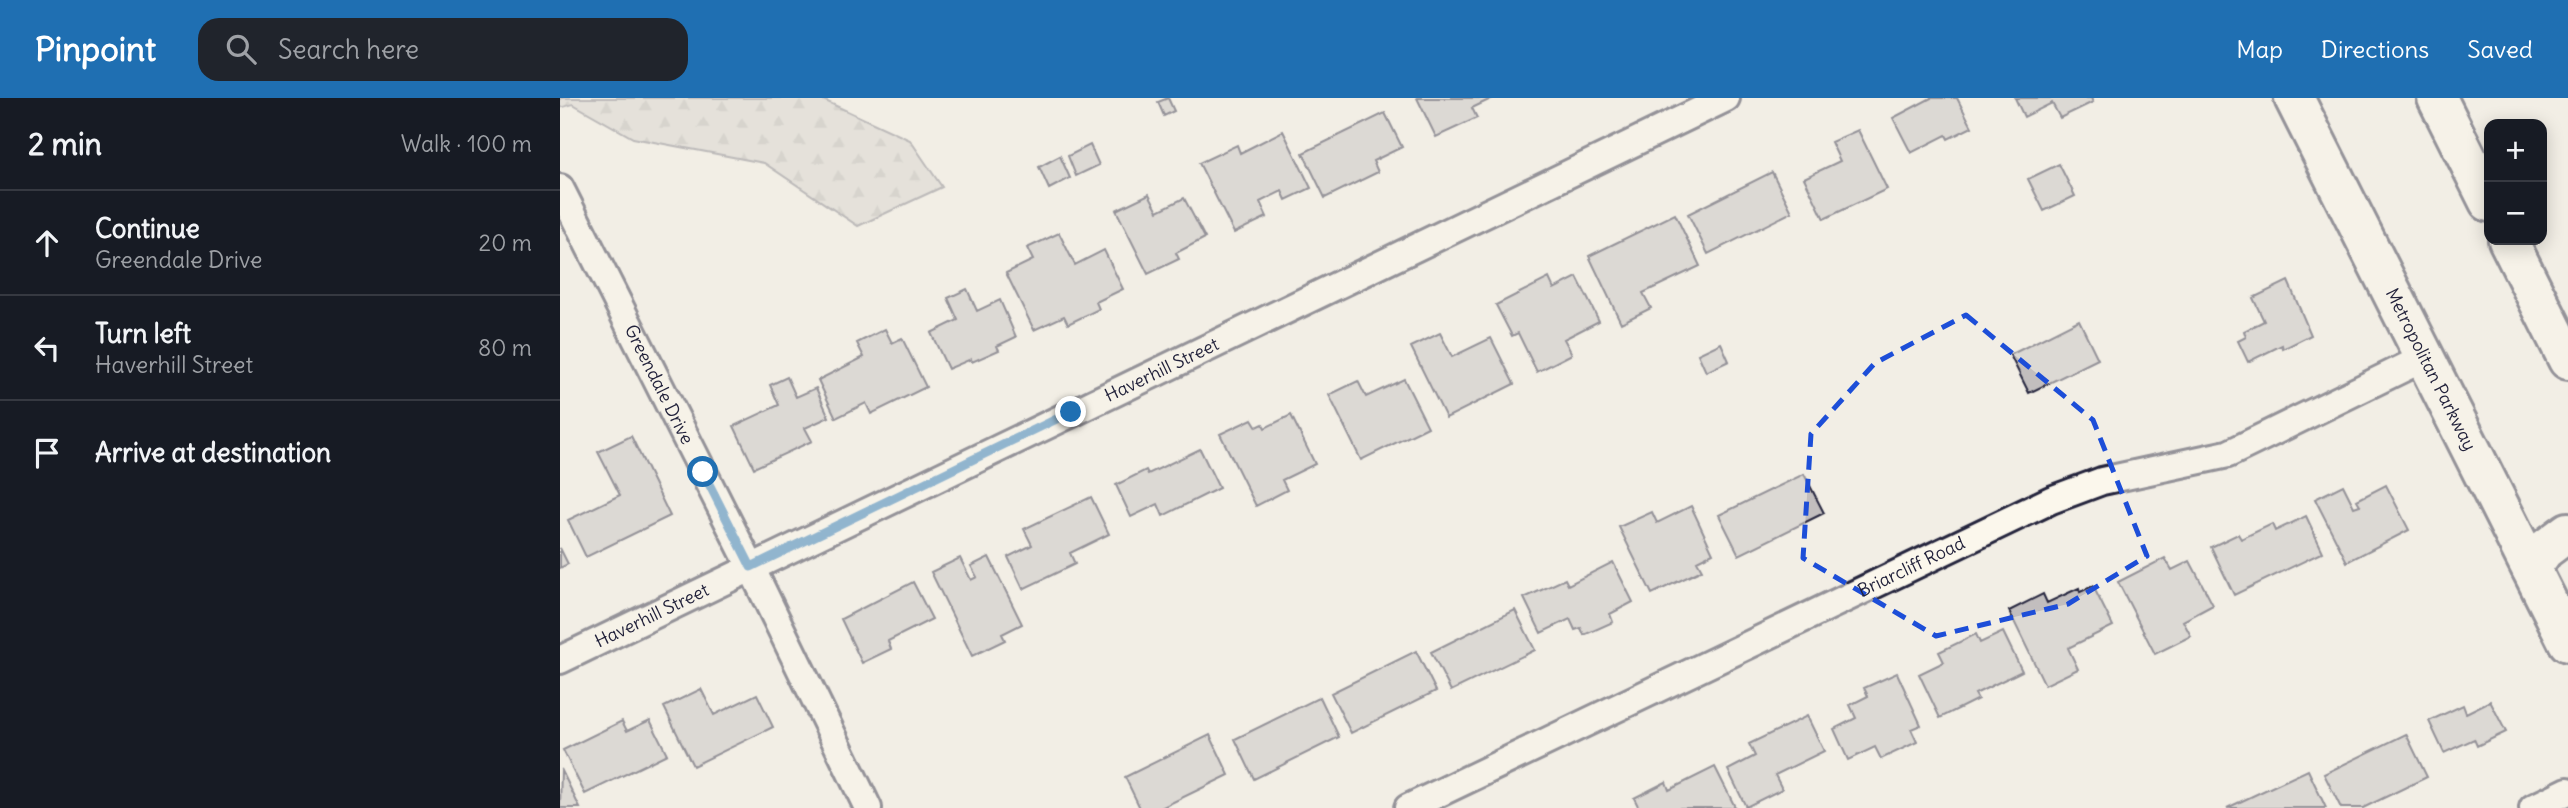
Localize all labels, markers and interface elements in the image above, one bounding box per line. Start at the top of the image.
search box [198,18,688,81]
text: Pinpoint [35,28,156,70]
icon: search [222,30,260,68]
text: Search here [278,33,419,66]
text: Map [2236,34,2283,64]
text: Directions [2321,34,2429,64]
text: Saved [2467,34,2533,64]
map controls [2484,119,2547,245]
button: + [2484,119,2547,182]
text: 2 min [28,125,102,163]
text: Walk · 100 m [401,129,532,158]
button: − [2484,182,2547,245]
text: Continue [95,212,200,245]
icon: ahead [28,224,66,262]
text: 20 m [479,228,532,257]
text: Greendale Drive [95,245,263,274]
street label: Metropolitan Parkway [2381,284,2482,454]
text: Turn left [95,317,191,350]
street label: Greendale Drive [620,320,699,448]
icon: left [28,329,66,367]
street label: Haverhill Street [1101,332,1222,407]
text: 80 m [478,333,532,362]
text: Haverhill Street [95,350,253,379]
route end [1055,396,1086,427]
icon: arrive [28,434,66,472]
text: Arrive at destination [95,436,331,469]
route start [687,456,718,487]
street label: Briarcliff Road [1854,531,1969,602]
street label: Haverhill Street [591,578,712,653]

